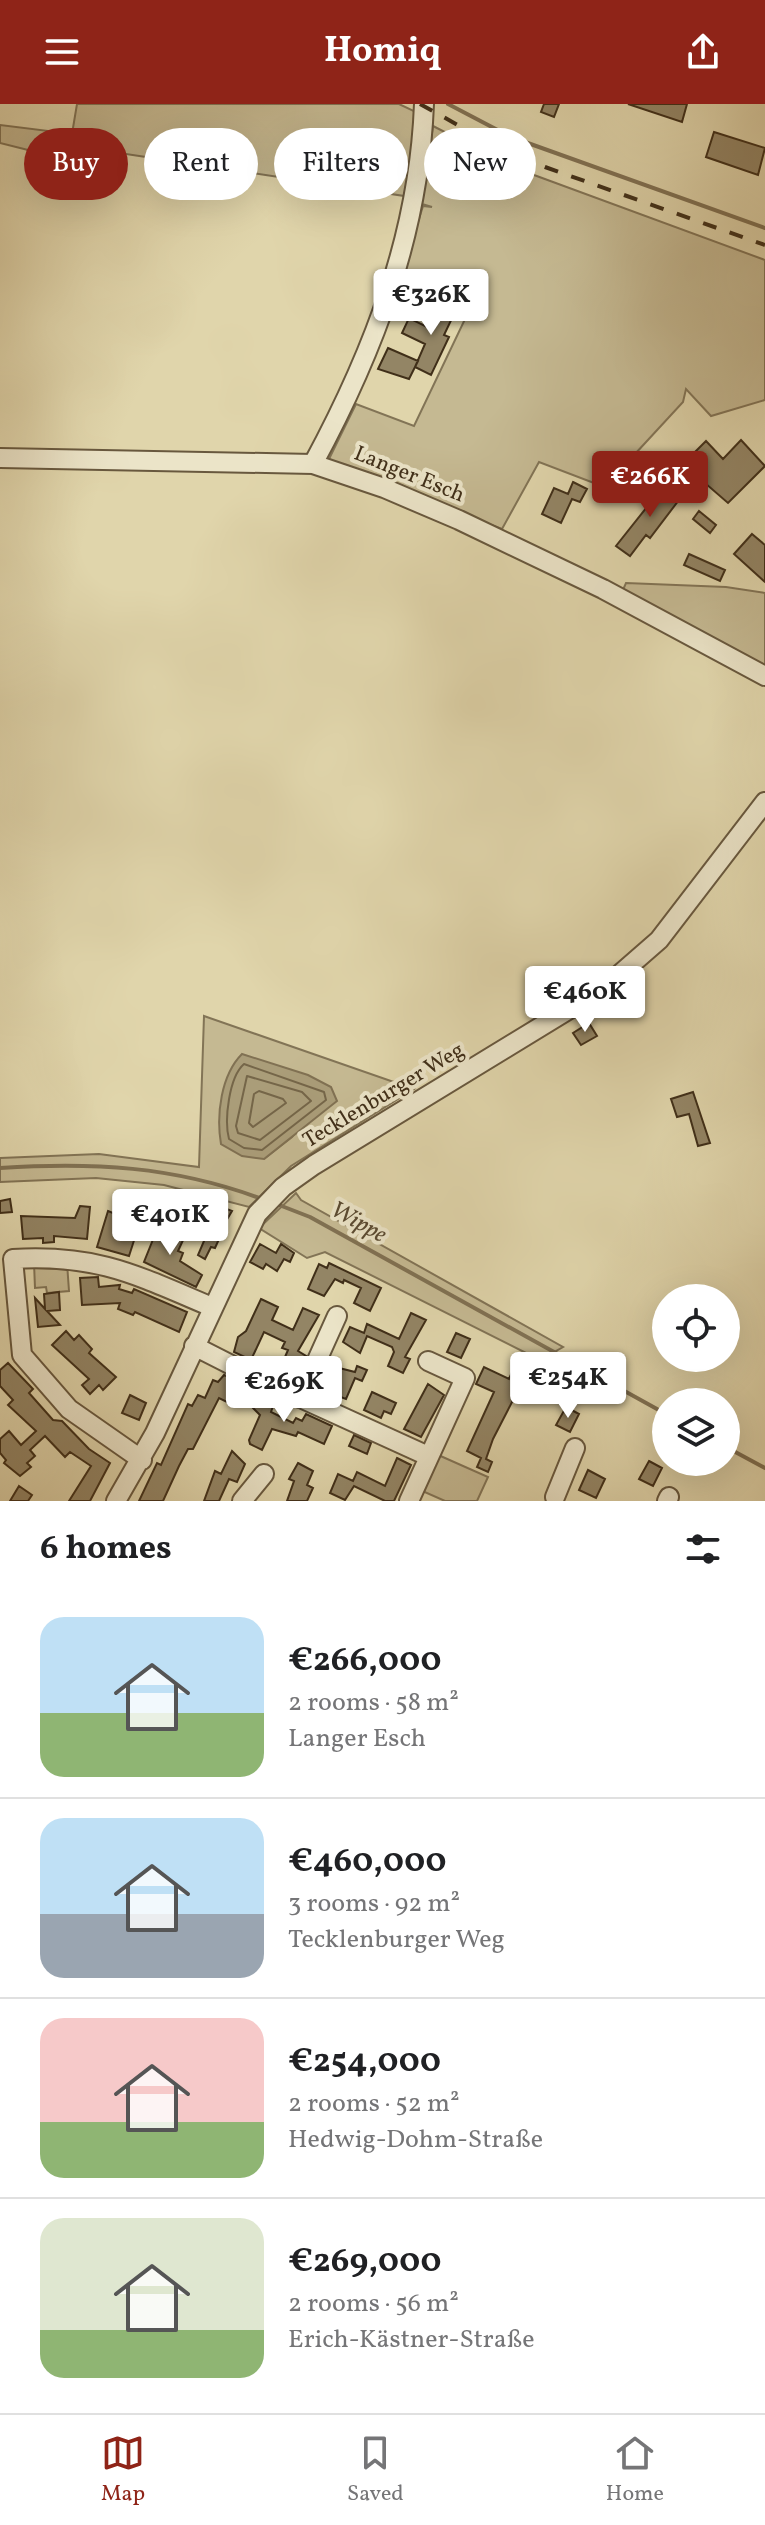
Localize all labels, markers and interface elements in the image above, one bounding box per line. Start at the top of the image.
text: Homiq [324,27,441,77]
icon: menu [40,30,84,74]
icon: share [681,30,725,74]
chip: Buy [24,128,128,200]
chip: Rent [144,128,258,200]
chip: Filters [274,128,408,200]
chip: New [424,128,536,200]
pin: €326K [375,269,487,337]
text: €326K [391,277,471,313]
street label: Langer Esch [349,439,469,511]
pin: €266K [594,451,706,519]
text: €266K [610,459,690,495]
pin: €460K [529,966,641,1034]
text: €460K [543,974,627,1010]
street label: Tecklenburger Weg [297,1035,471,1157]
pin: €401K [114,1189,226,1257]
water label: Wippe [324,1194,393,1252]
text: €401K [130,1197,210,1233]
map controls [652,1284,740,1476]
button: locate [652,1284,740,1372]
pin: €254K [512,1352,624,1420]
pin: €269K [228,1356,340,1424]
text: €254K [528,1360,608,1396]
text: €269K [244,1364,324,1400]
button: layers [652,1388,740,1476]
text: 6 homes [40,1526,172,1573]
icon: filters [681,1527,725,1571]
text: €266,000 [288,1638,441,1685]
icon: home [104,1649,200,1745]
text: 2 rooms · 58 m² [288,1685,459,1721]
text: Langer Esch [288,1721,426,1757]
text: €460,000 [288,1839,446,1886]
icon: home [104,1850,200,1946]
text: 3 rooms · 92 m² [288,1886,460,1922]
text: Tecklenburger Weg [288,1922,505,1958]
text: €254,000 [288,2039,441,2086]
icon: home [104,2050,200,2146]
text: 2 rooms · 52 m² [288,2086,460,2122]
text: Hedwig-Dohm-Straße [288,2122,543,2158]
text: €269,000 [288,2239,441,2286]
icon: home [104,2250,200,2346]
text: 2 rooms · 56 m² [288,2286,459,2322]
text: Erich-Kästner-Straße [288,2322,535,2358]
tab: Map [101,2431,145,2510]
tab: Saved [347,2431,404,2510]
tab: Home [606,2431,664,2510]

